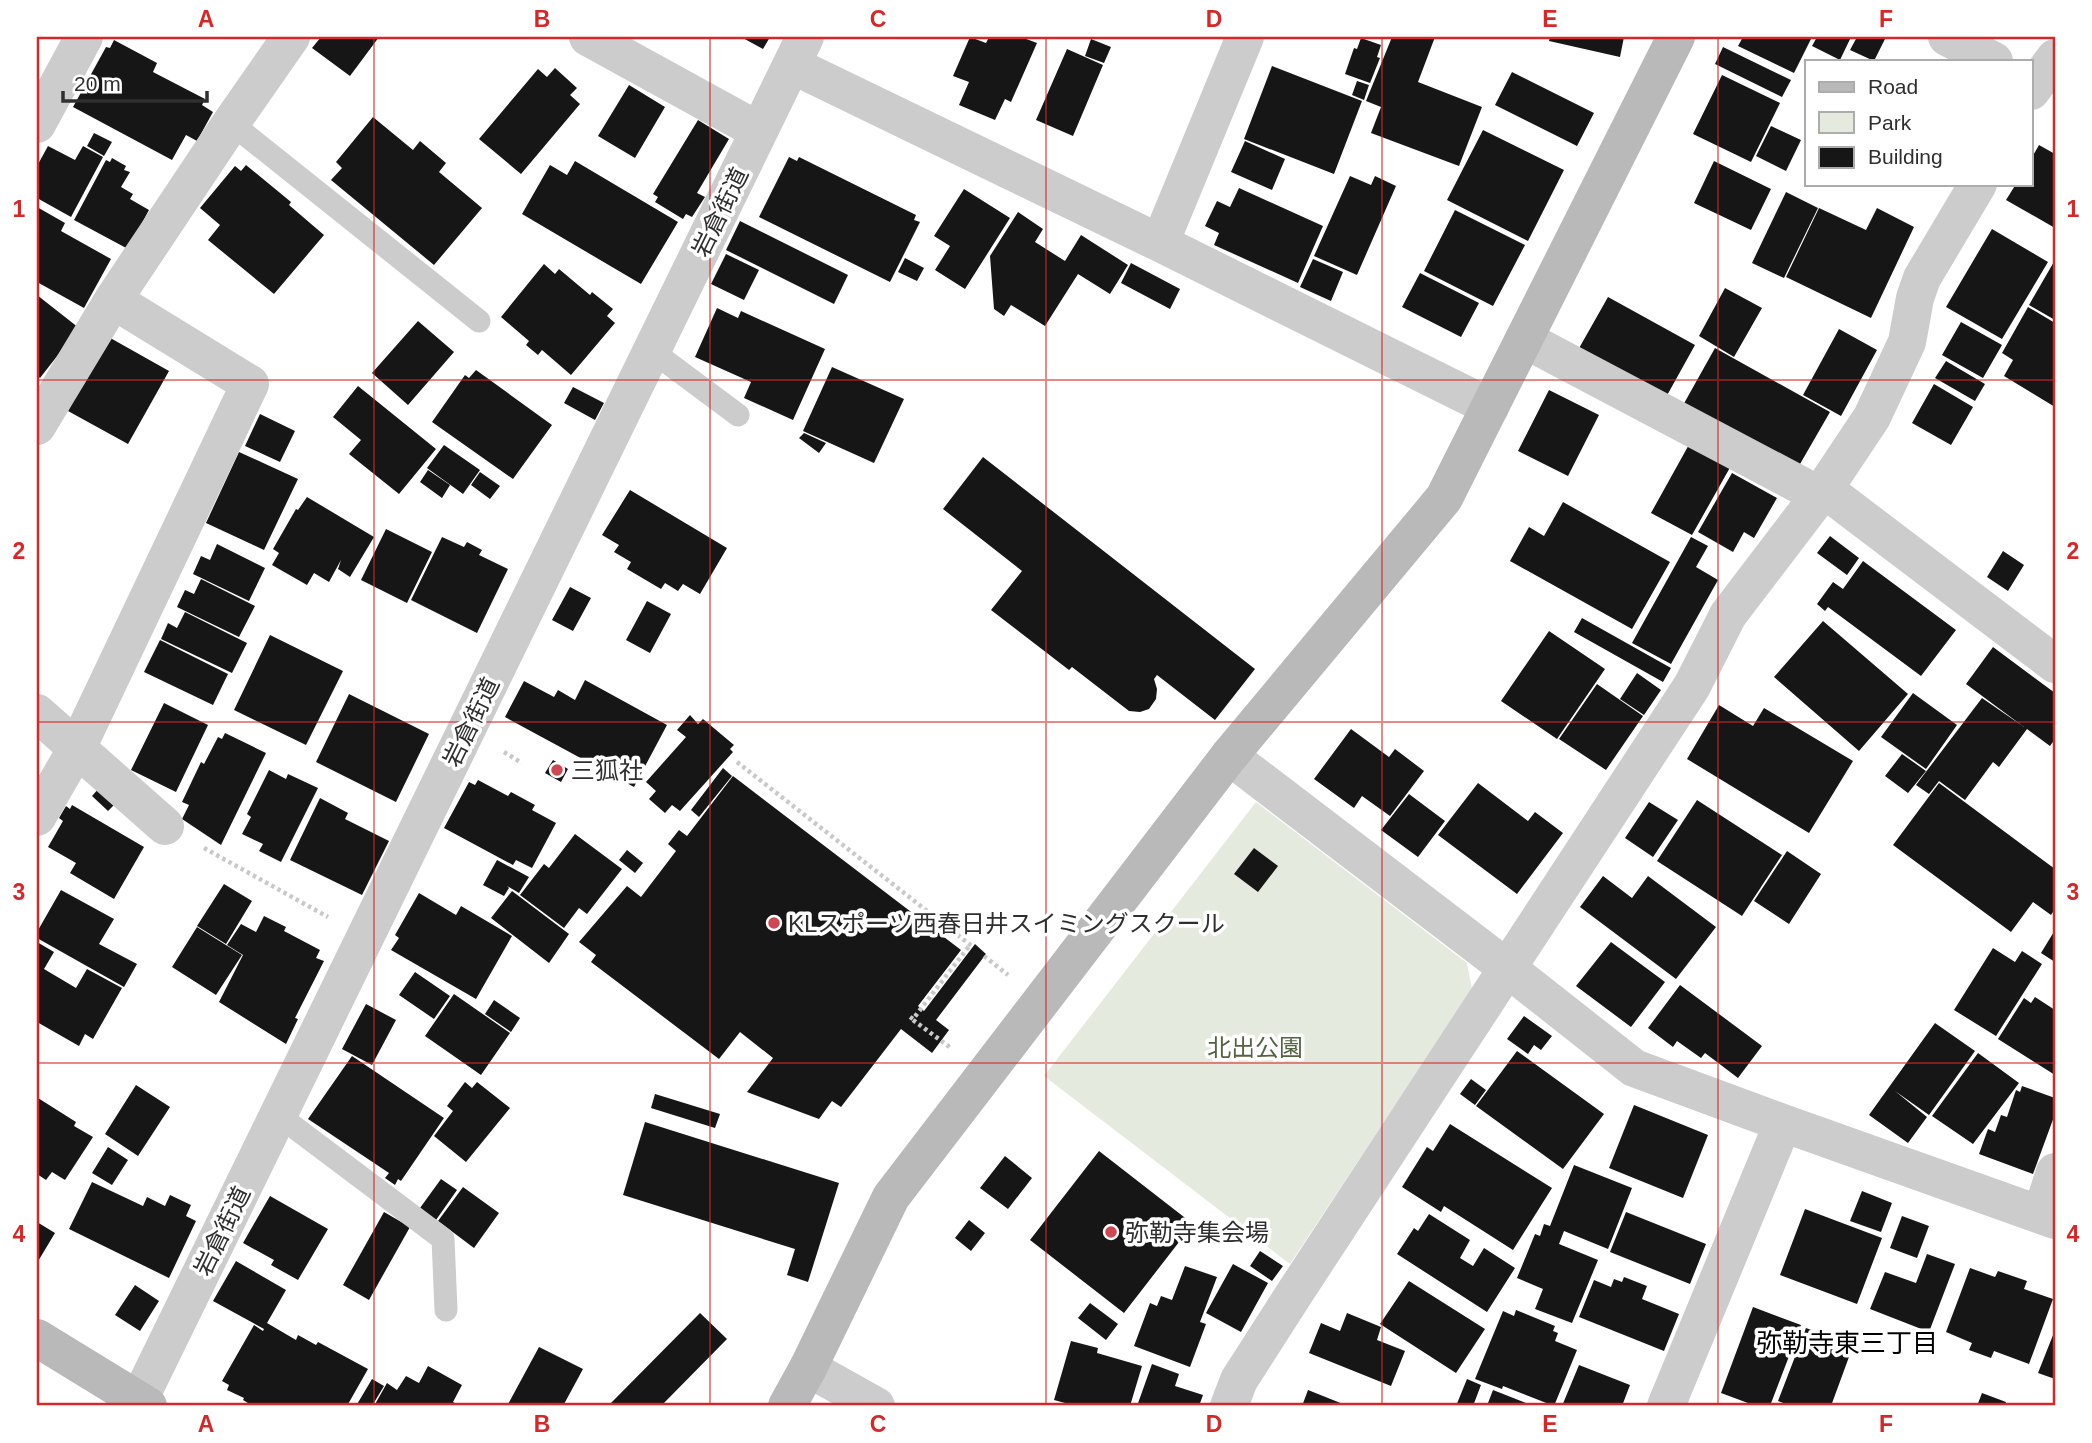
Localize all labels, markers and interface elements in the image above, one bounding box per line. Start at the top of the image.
text: A [198,6,214,32]
text: B [534,6,550,32]
text: C [870,6,886,32]
text: D [1206,6,1222,32]
text: E [1542,6,1558,32]
text: F [1879,6,1893,32]
scale bar [63,60,206,104]
legend [1805,60,2032,186]
text: 20 m [74,72,121,95]
text: Road [1868,75,1918,98]
text: Park [1868,111,1912,134]
text: Building [1868,145,1943,168]
street label: 岩倉街道 [687,163,753,261]
text: 1 [13,196,26,222]
text: 1 [2067,196,2080,222]
text: 2 [13,538,25,564]
text: 2 [2067,538,2079,564]
street label: 岩倉街道 [438,673,504,771]
place label: 三狐社 [571,757,643,784]
marker: 三狐社 [549,762,565,778]
text: 3 [13,879,25,905]
text: 3 [2067,879,2079,905]
place label: KLスポーツ西春日井スイミングスクール [788,910,1225,937]
marker: KLスポーツ西春日井スイミングスクール [766,915,782,931]
park label: 北出公園 [1207,1034,1303,1061]
street label: 岩倉街道 [189,1182,255,1280]
place label: 弥勒寺集会場 [1125,1219,1269,1246]
text: 4 [13,1221,26,1247]
text: 4 [2067,1221,2080,1247]
marker: 弥勒寺集会場 [1103,1224,1119,1240]
district label: 弥勒寺東三丁目 [1756,1328,1938,1358]
text: A [198,1411,214,1437]
text: B [534,1411,550,1437]
text: C [870,1411,886,1437]
text: D [1206,1411,1222,1437]
text: E [1542,1411,1558,1437]
text: F [1879,1411,1893,1437]

